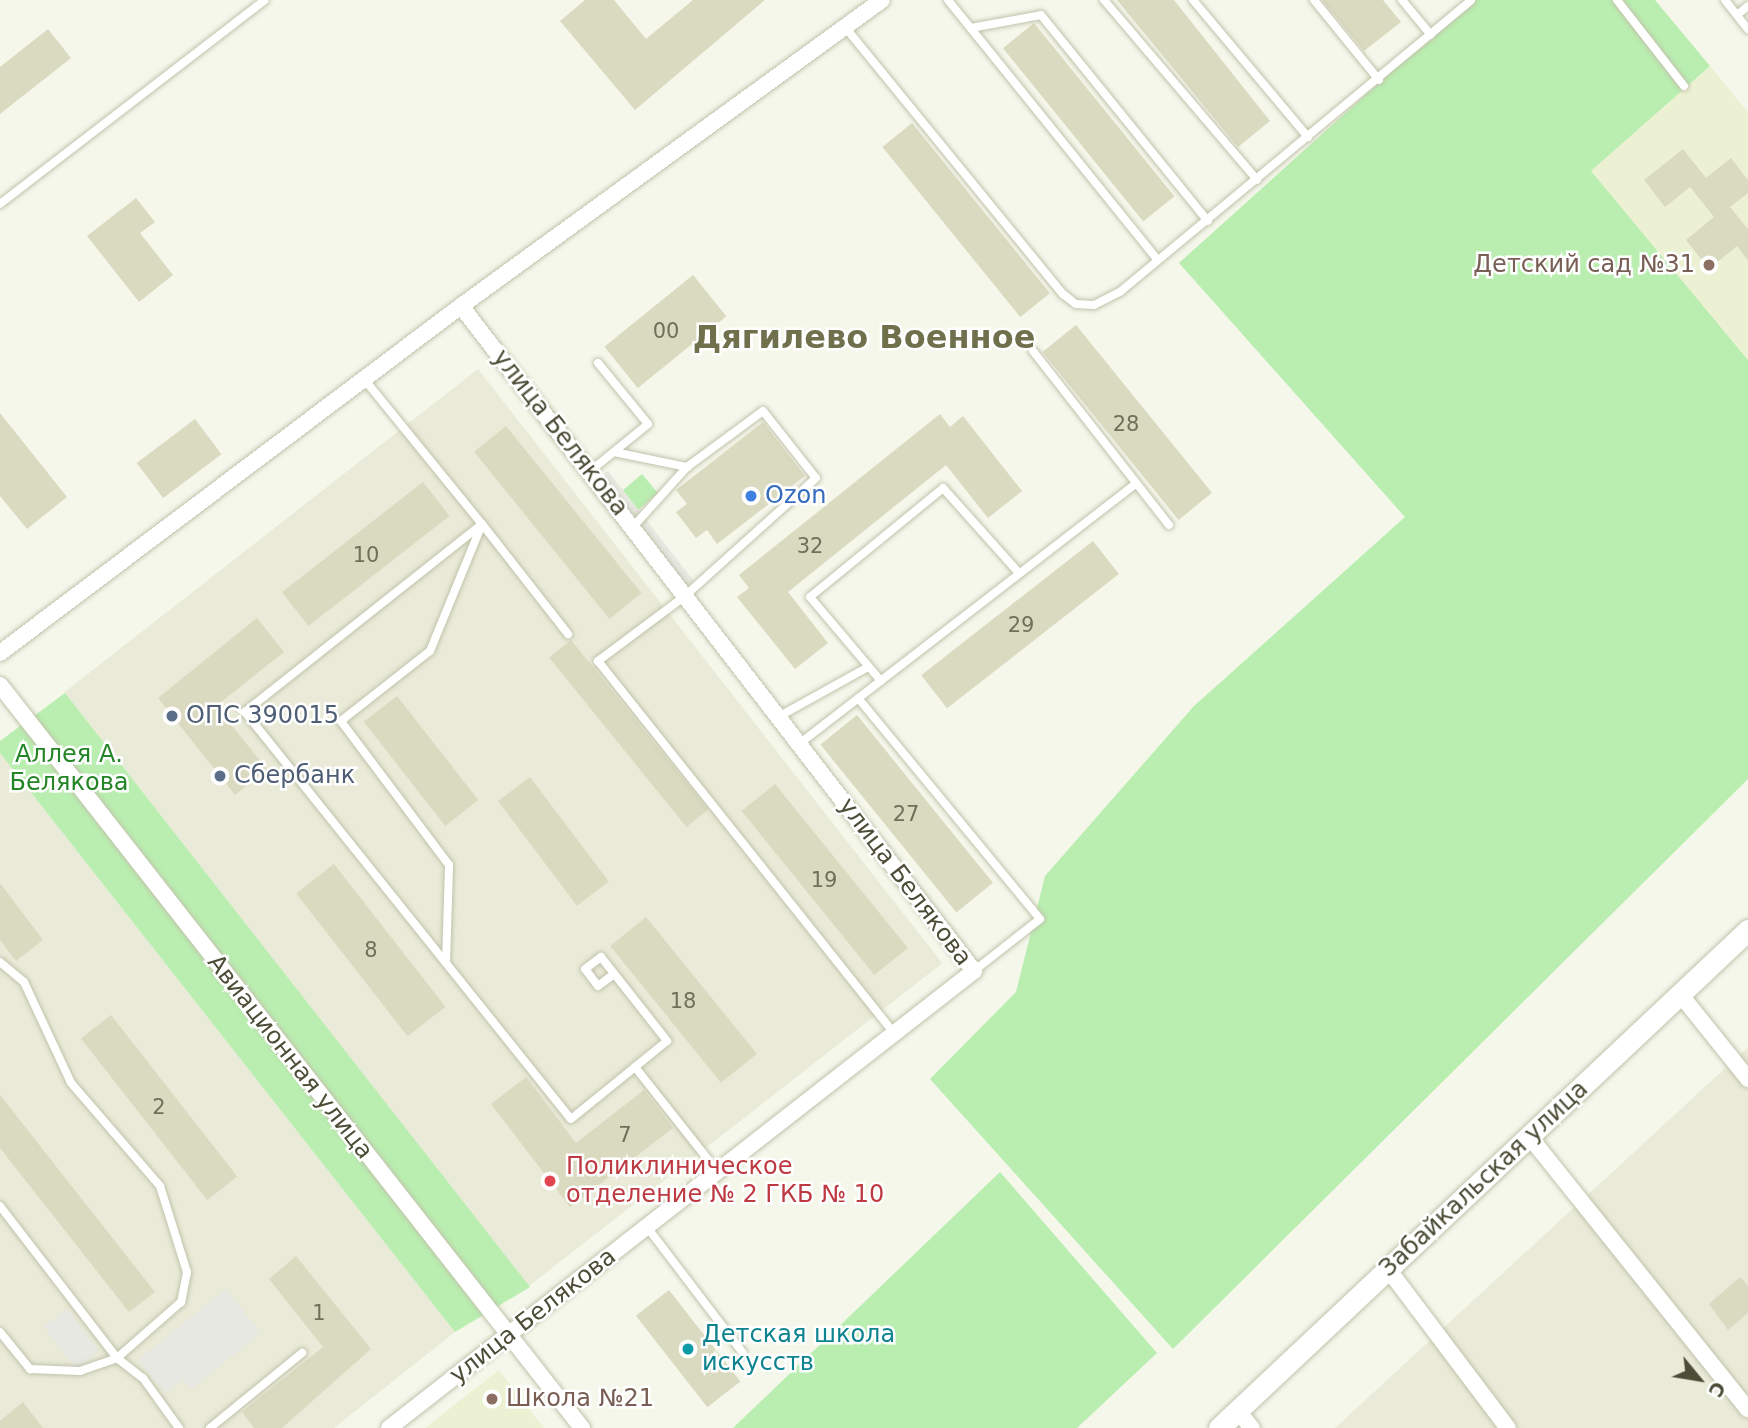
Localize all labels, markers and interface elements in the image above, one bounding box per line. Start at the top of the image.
place label: Детский сад №31 [1473,251,1695,279]
marker: Детский сад №31 [1701,257,1717,273]
house number: 00 [653,318,679,344]
district label: Дягилево Военное [693,318,1035,356]
street label: улица Белякова [486,344,634,522]
house number: 28 [1113,411,1139,437]
place label: Ozon [765,482,826,510]
marker: Ozon [743,488,759,504]
house number: 32 [797,533,823,559]
house number: 10 [353,542,379,568]
house number: 29 [1008,612,1034,638]
place label: ОПС 390015 [186,702,339,730]
marker: ОПС 390015 [164,708,180,724]
park label: Аллея А. Белякова [9,741,129,797]
place label: Сбербанк [234,762,355,790]
marker: Сбербанк [212,768,228,784]
street label: улица Белякова [832,792,978,972]
house number: 27 [893,801,919,827]
house number: 19 [811,867,837,893]
house number: 8 [364,937,378,963]
street label: Авиационная улица [201,949,379,1165]
house number: 18 [670,988,696,1014]
street label: Забайкальская улица [1374,1075,1594,1283]
house number: 2 [152,1094,166,1120]
house number: 7 [618,1122,632,1148]
place label: Поликлиническое отделение № 2 ГКБ № 10 [566,1153,884,1209]
marker: Поликлиническое отделение № 2 ГКБ № 10 [540,1171,560,1191]
street label: улица Белякова [444,1242,622,1390]
house number: 1 [312,1300,326,1326]
place label: Детская школа искусств [702,1321,895,1377]
marker: Детская школа искусств [680,1341,696,1357]
north arrow [1664,1344,1734,1414]
text: С [1704,1378,1730,1401]
place label: Школа №21 [506,1385,654,1413]
marker: Школа №21 [484,1391,500,1407]

